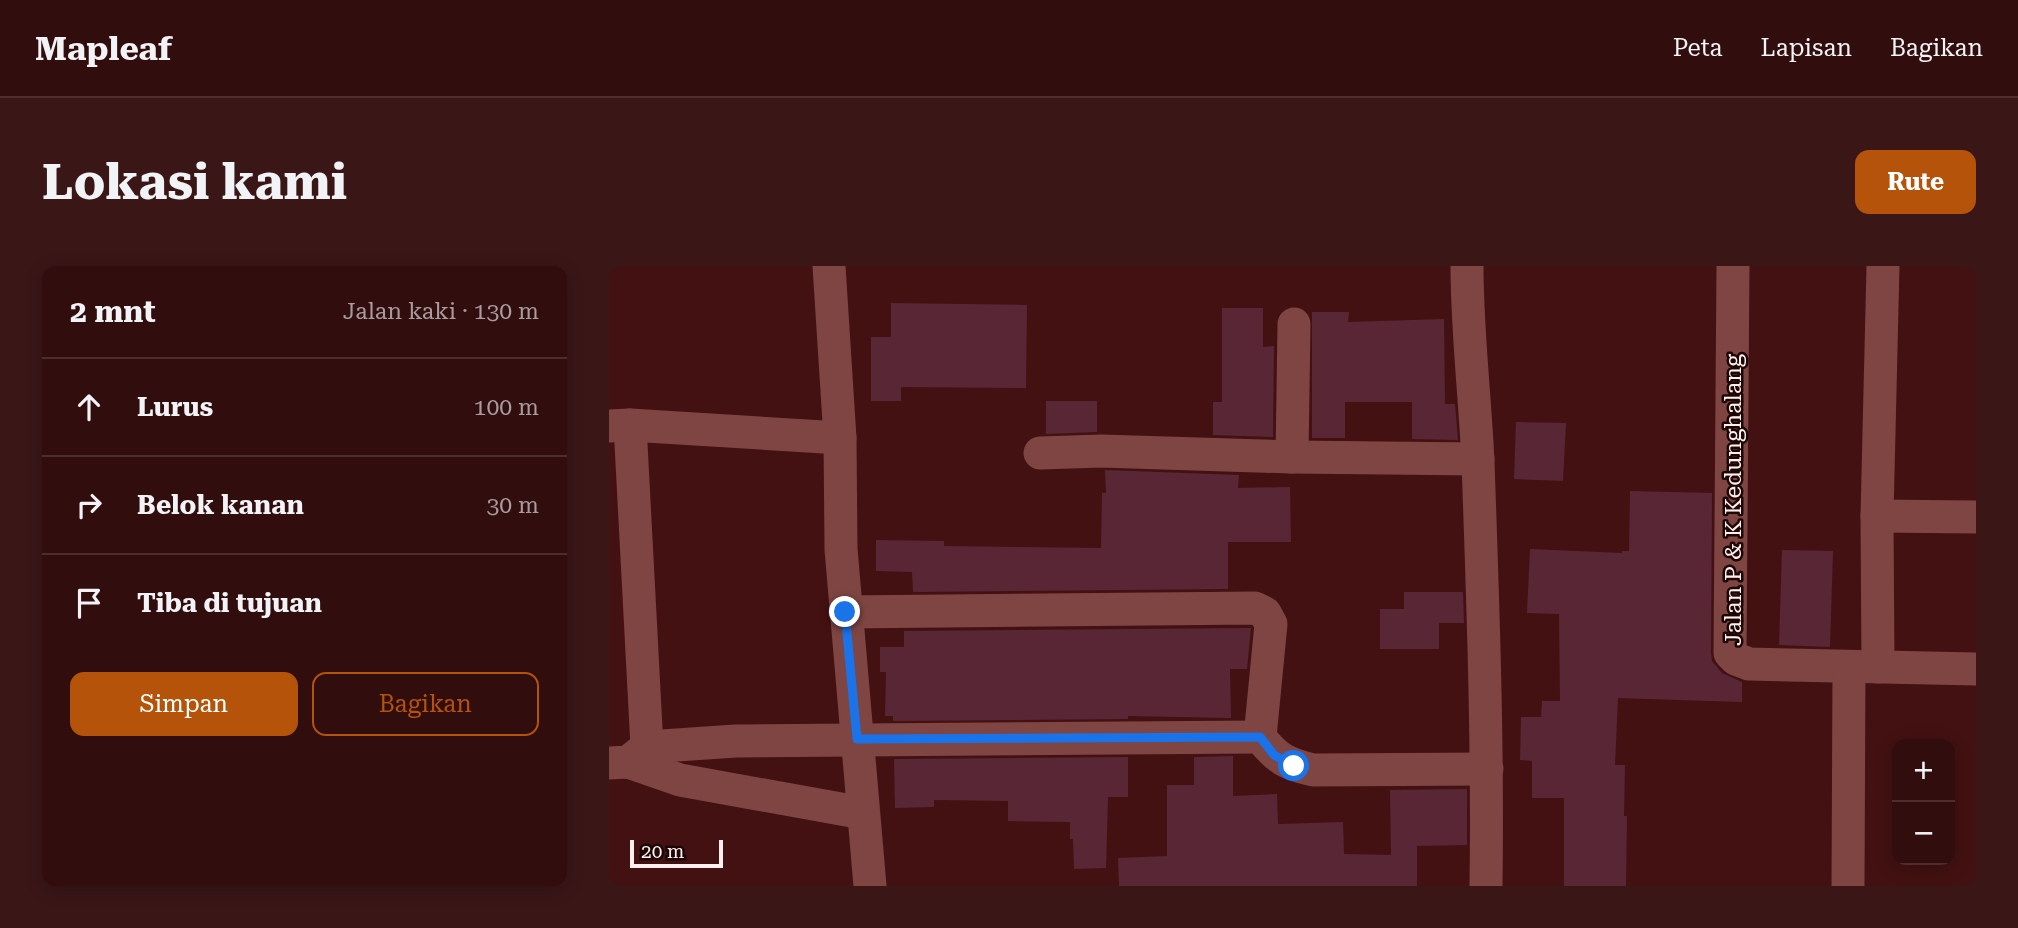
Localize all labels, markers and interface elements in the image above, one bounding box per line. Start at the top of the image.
text: Mapleaf [35,29,172,68]
text: Peta [1673,34,1723,62]
text: Lapisan [1761,34,1852,62]
text: Bagikan [1890,34,1983,62]
button: Rute [1855,150,1976,214]
text: Lokasi kami [42,154,347,211]
text: 2 mnt [70,294,156,329]
text: Jalan kaki · 130 m [343,298,539,325]
street label: Jalan P & K Kedunghalang [1720,354,1747,646]
icon: ahead [70,388,108,426]
text: Lurus [137,392,213,422]
text: 100 m [474,394,539,421]
icon: right [70,486,108,524]
text: Belok kanan [137,490,304,520]
text: 30 m [486,492,539,519]
icon: arrive [70,584,108,622]
text: Tiba di tujuan [137,588,322,618]
route end [829,596,860,627]
button: Simpan [70,672,298,736]
button: Bagikan [312,672,539,736]
map controls [1892,739,1955,865]
button: + [1892,739,1955,802]
route start [1278,750,1309,781]
button: − [1892,802,1955,865]
scale bar [630,837,723,869]
text: 20 m [641,840,684,863]

